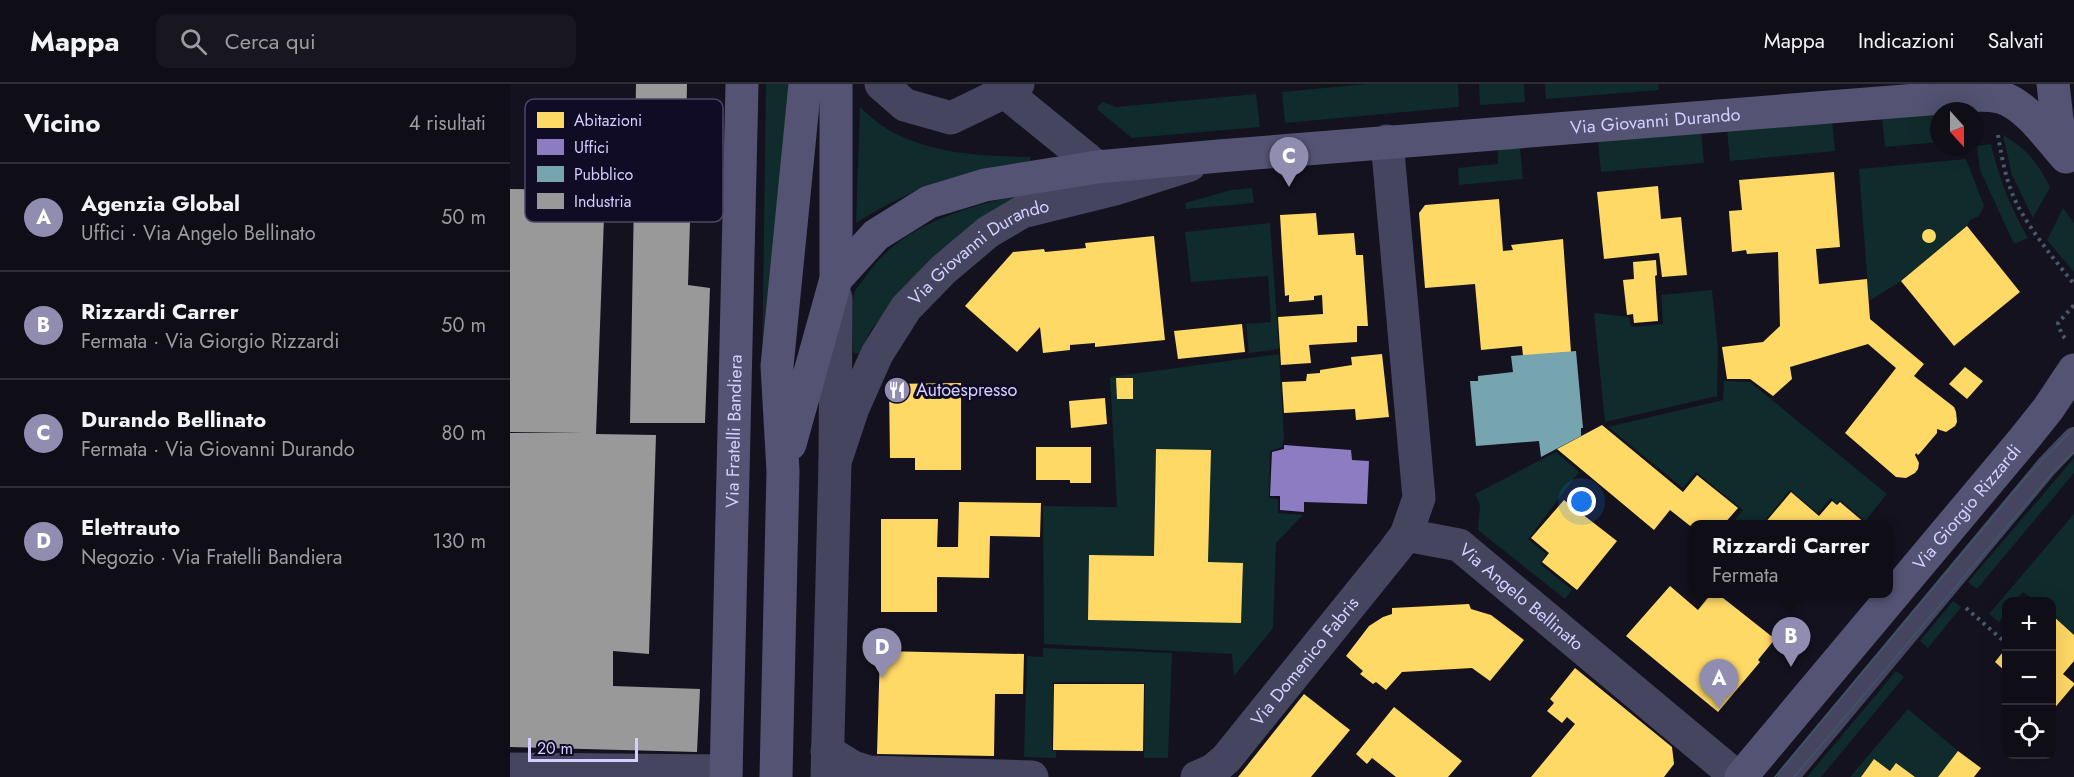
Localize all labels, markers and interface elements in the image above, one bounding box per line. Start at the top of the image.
search box [156,14,576,68]
text: Mappa [30,21,120,62]
icon: search [177,25,210,58]
text: Cerca qui [225,25,316,57]
text: Mappa [1764,26,1825,56]
text: Indicazioni [1858,26,1955,56]
text: Salvati [1988,26,2044,56]
legend [525,99,723,222]
street label: Via Giovanni Durando [1569,101,1741,141]
north arrow [1930,102,1984,156]
text: Vicino [24,104,101,142]
text: 4 risultati [409,109,486,138]
text: Abitazioni [574,109,642,132]
text: Uffici [574,136,609,159]
pin: C [1270,138,1308,187]
text: Pubblico [574,163,634,186]
text: Agenzia Global [81,187,240,219]
text: Industria [574,190,631,213]
street label: Via Giovanni Durando [902,193,1052,311]
text: A [36,203,51,232]
text: 50 m [441,203,486,232]
text: Uffici · Via Angelo Bellinato [81,219,316,248]
text: Rizzardi Carrer [81,295,239,327]
text: B [37,311,50,340]
text: 50 m [441,311,486,340]
text: Fermata · Via Giorgio Rizzardi [81,327,339,356]
street label: Via Fratelli Bandiera [719,354,749,508]
restaurant icon: Autoespresso [882,375,912,405]
place label: Autoespresso [916,377,1018,403]
text: Durando Bellinato [81,403,266,435]
text: C [36,419,51,448]
text: 80 m [441,419,486,448]
text: Fermata · Via Giovanni Durando [81,435,355,464]
street label: Via Giorgio Rizzardi [1907,439,2027,576]
your location [1567,487,1596,516]
text: Elettrauto [81,511,180,543]
popup [1689,520,1893,598]
text: D [36,527,51,556]
text: 130 m [432,527,486,556]
text: Rizzardi Carrer [1712,529,1870,561]
street label: Via Angelo Bellinato [1453,537,1589,657]
text: Negozio · Via Fratelli Bandiera [81,543,342,572]
text: Fermata [1712,561,1778,590]
street label: Via Domenico Fabris [1245,591,1365,732]
map controls [2002,597,2056,759]
button: + [2002,597,2056,651]
pin: B [1772,618,1810,667]
pin: D [862,628,902,678]
button: − [2002,651,2056,705]
pin: A [1700,660,1738,709]
button: locate [2002,705,2056,759]
scale bar [528,735,638,762]
text: 20 m [537,737,573,760]

